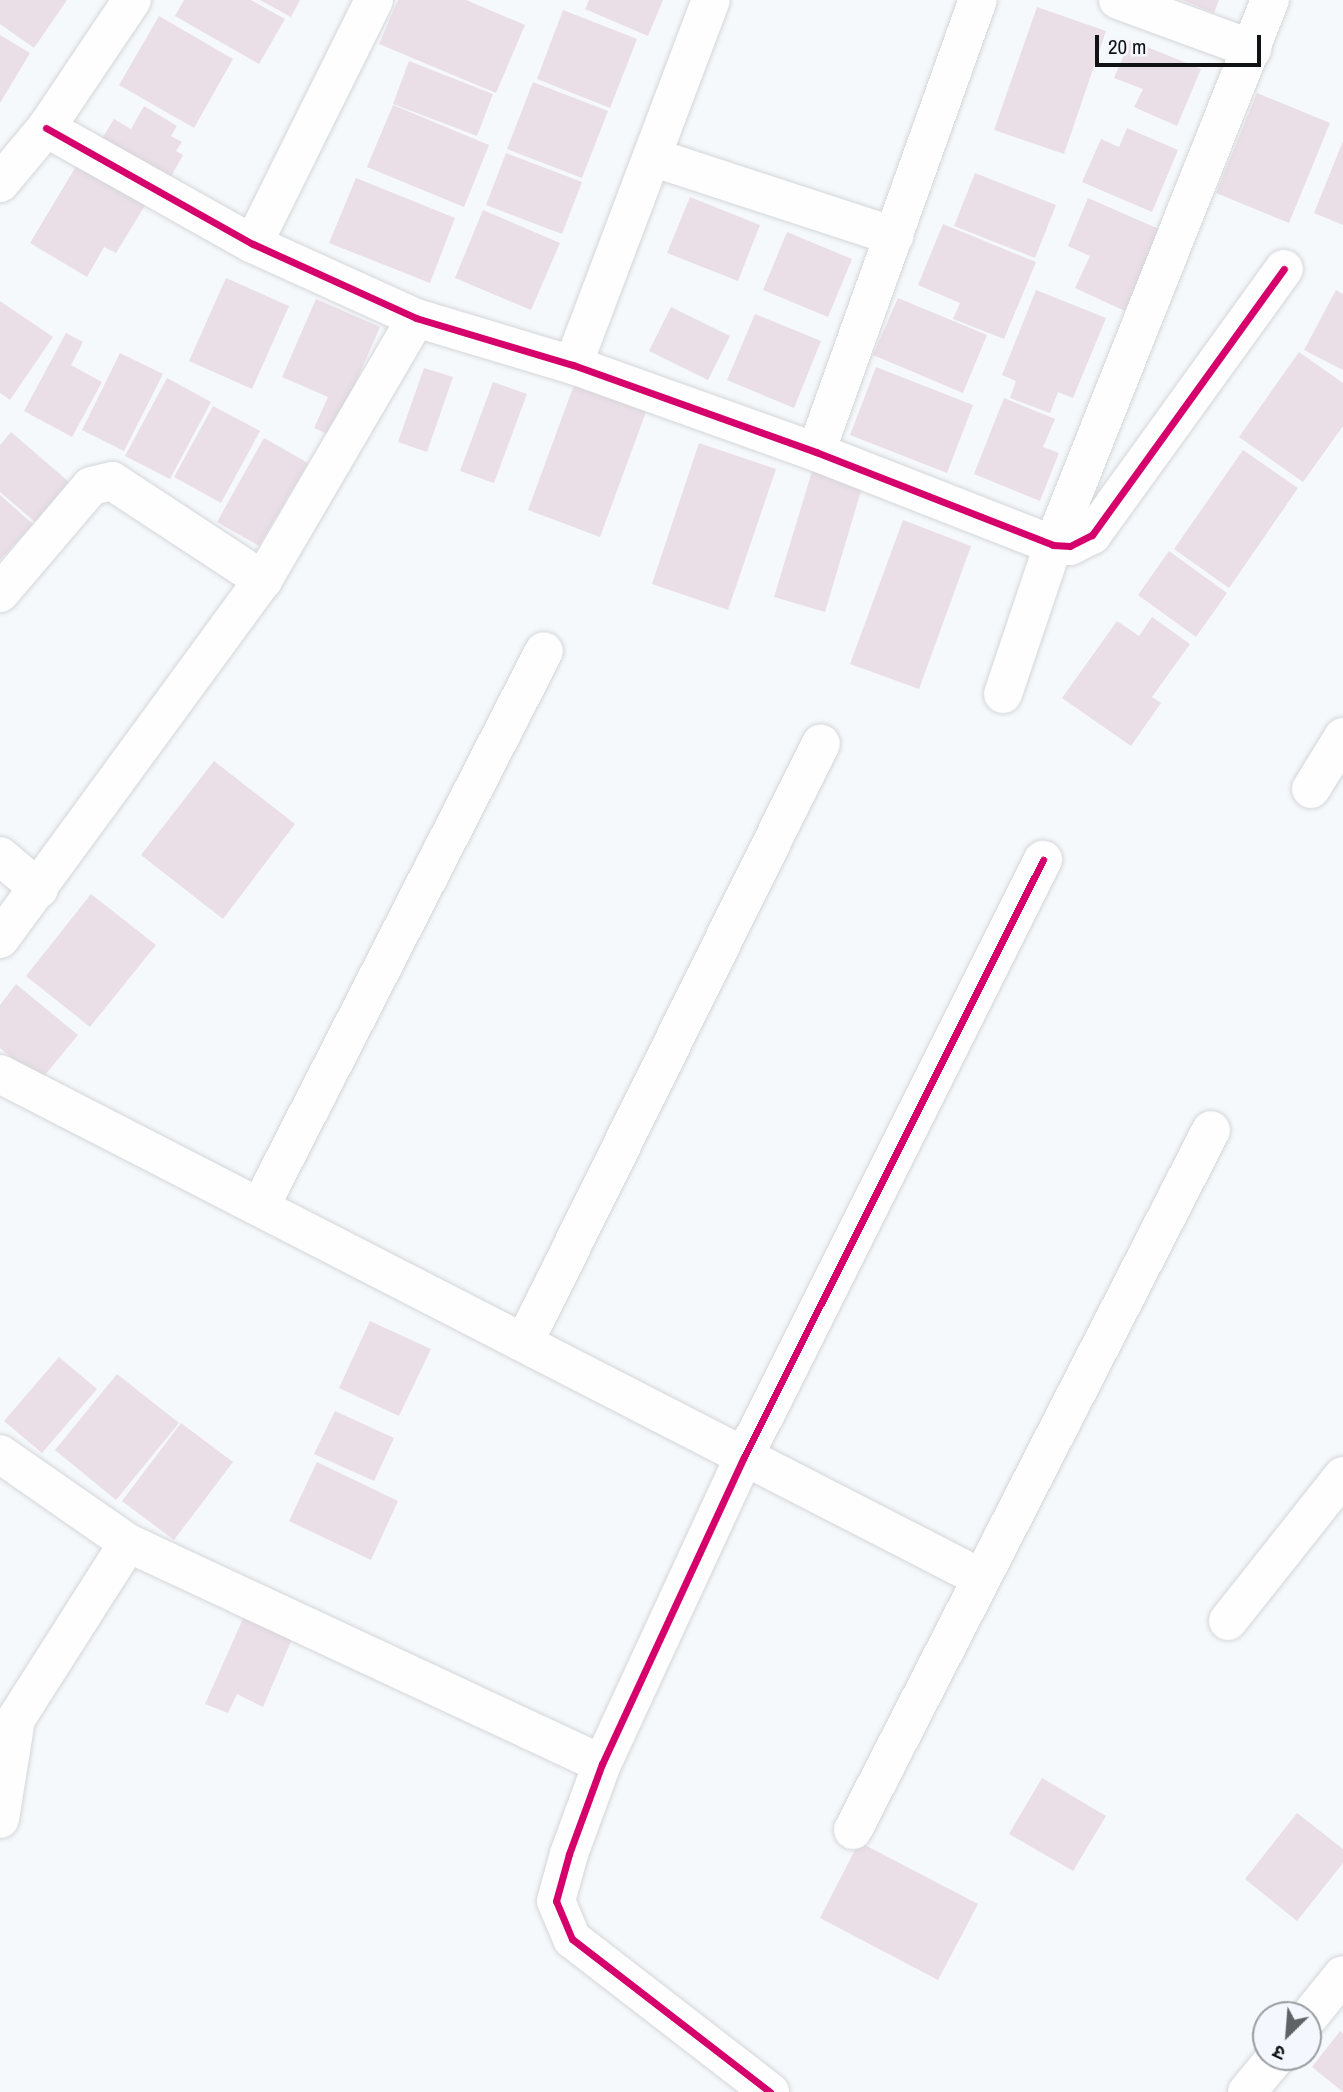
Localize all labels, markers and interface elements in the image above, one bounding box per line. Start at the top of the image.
scale bar [1098,21,1264,65]
text: 20 m [1108,32,1146,61]
north arrow [1252,2001,1322,2071]
text: उ [1268,2039,1290,2067]

